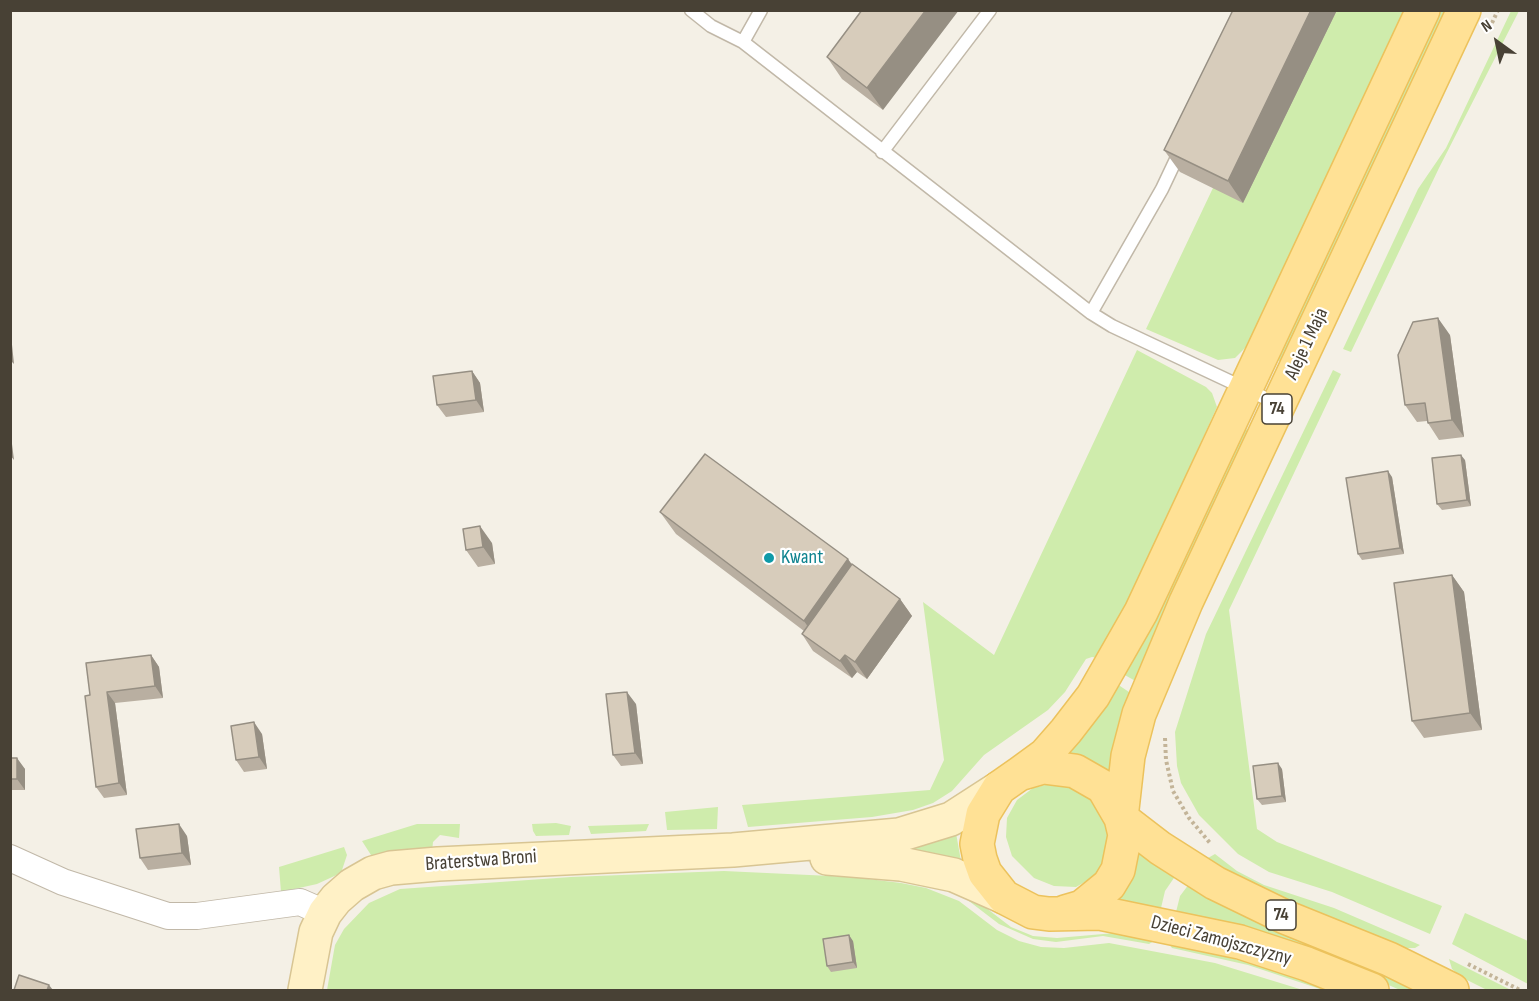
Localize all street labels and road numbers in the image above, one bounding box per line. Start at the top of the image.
street label: Aleje 1 Maja [1280,304,1334,384]
road number: 74 [1262,394,1292,424]
street label: Braterstwa Broni [425,845,537,877]
road number: 74 [1266,900,1296,930]
street label: Dzieci Zamojszczyzny [1148,911,1294,971]

